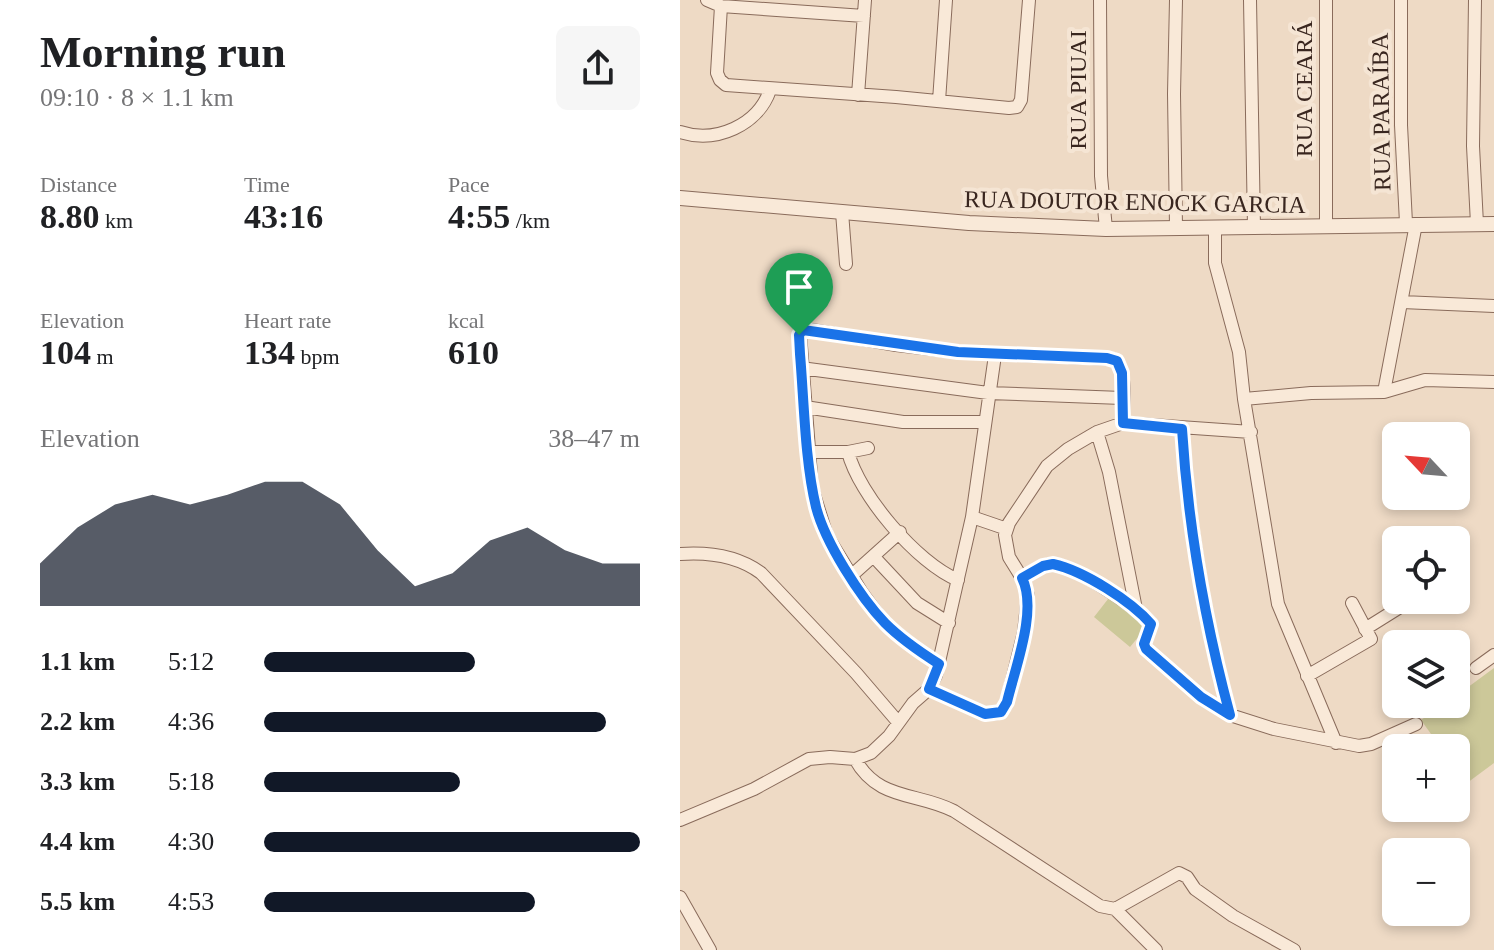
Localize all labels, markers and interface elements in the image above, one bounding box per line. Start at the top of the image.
street label: RUA CEARÁ [1291,20,1317,157]
button: share [556,26,640,110]
text: Morning run [40,28,286,77]
street label: RUA PIUAI [1065,30,1091,150]
street label: RUA PARAÍBA [1367,32,1395,191]
text: 09:10 · 8 × 1.1 km [40,83,234,112]
text: Distance [40,172,117,197]
text: Time [244,172,290,197]
text: Pace [448,172,490,197]
street label: RUA DOUTOR ENOCK GARCIA [964,186,1307,218]
text: 8.80 [40,198,100,235]
text: 43:16 [244,198,323,235]
text: 4:55 [448,198,510,235]
text: km [100,208,133,233]
text: /km [510,208,550,233]
pin [765,253,833,335]
icon: arrive [777,265,821,309]
text: Elevation [40,308,124,333]
text: Heart rate [244,308,331,333]
text: kcal [448,308,485,333]
text: 104 [40,334,91,371]
text: 134 [244,334,295,371]
text: 610 [448,334,499,371]
text: m [91,344,114,369]
text: bpm [295,344,340,369]
north arrow [1382,422,1470,510]
map controls [1382,422,1470,926]
text: Elevation [40,424,140,453]
text: 38–47 m [548,424,640,453]
button: locate [1382,526,1470,614]
button: layers [1382,630,1470,718]
text: 1.1 km [40,647,115,676]
text: 5:12 [168,647,214,676]
text: 2.2 km [40,707,115,736]
text: 4:36 [168,707,214,736]
button: + [1382,734,1470,822]
text: 3.3 km [40,767,115,796]
text: 5:18 [168,767,214,796]
text: 4.4 km [40,827,115,856]
text: 4:30 [168,827,214,856]
button: − [1382,838,1470,926]
text: 5.5 km [40,887,115,916]
text: 4:53 [168,887,214,916]

